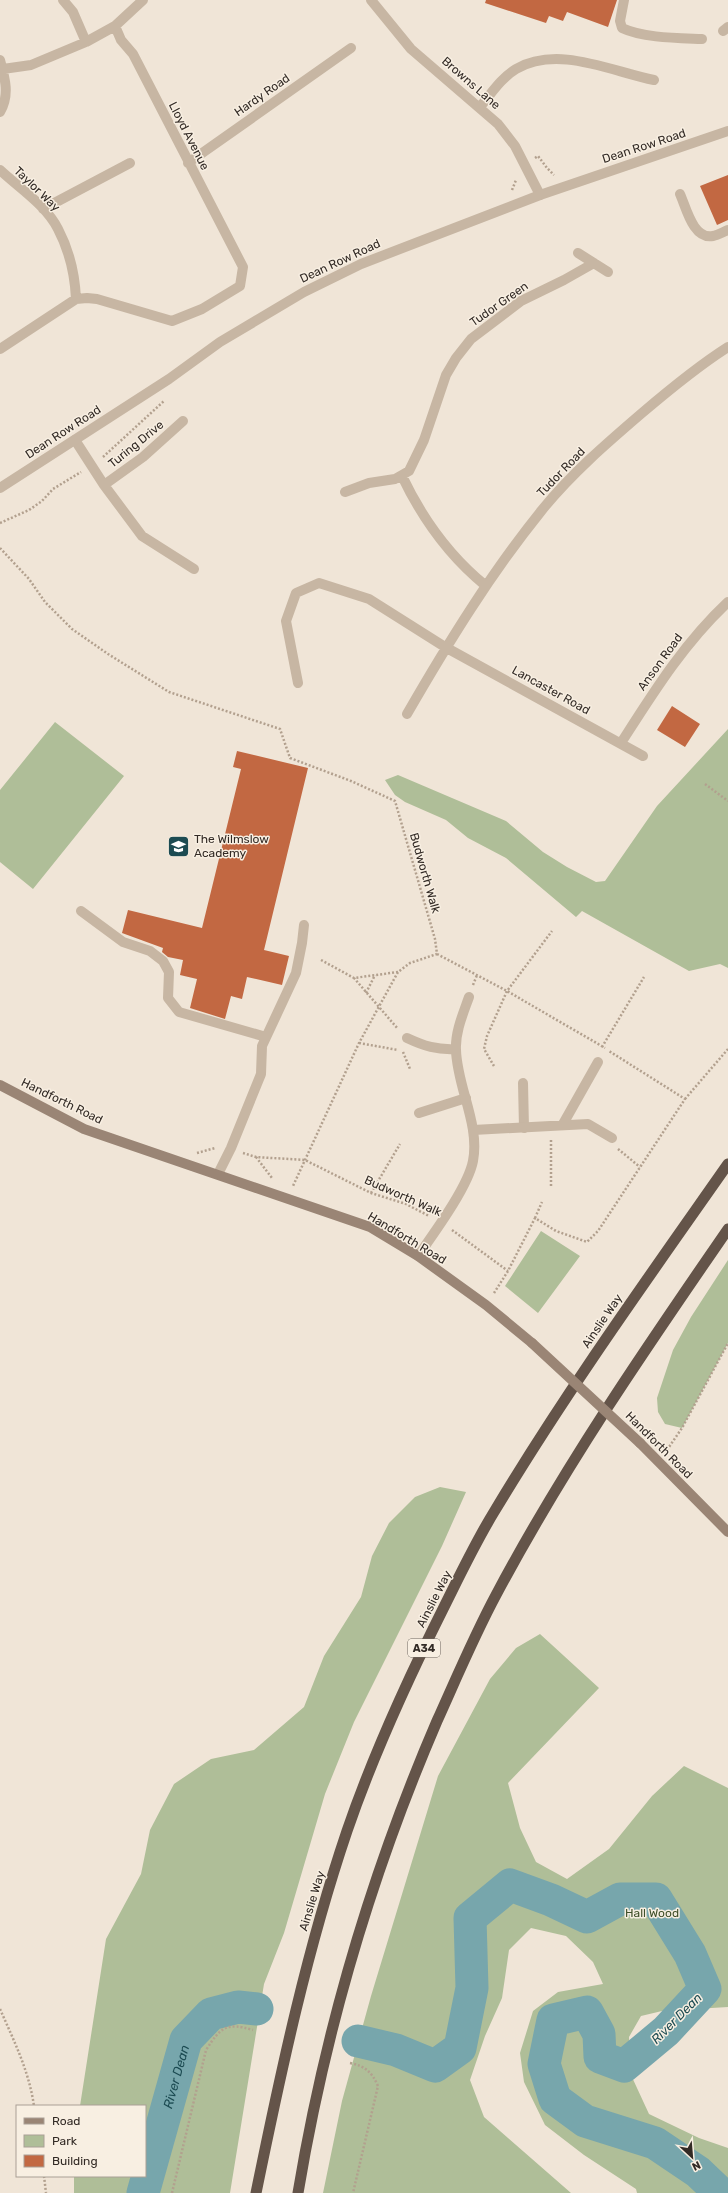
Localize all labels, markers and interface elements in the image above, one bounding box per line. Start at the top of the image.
street label: Browns Lane [439,54,503,112]
street label: Hardy Road [232,71,292,119]
street label: Lloyd Avenue [166,100,212,173]
street label: Dean Row Road [600,126,688,166]
street label: Taylor Way [11,164,63,215]
street label: Dean Row Road [298,236,382,286]
street label: Tudor Green [467,279,531,329]
street label: Dean Row Road [23,402,103,462]
street label: Turing Drive [106,417,167,471]
street label: Tudor Road [534,445,588,499]
street label: Anson Road [635,631,685,693]
street label: Lancaster Road [510,663,592,717]
street label: Budworth Walk [407,831,443,916]
place label: The Wilmslow Academy [194,832,269,860]
school or university icon: The Wilmslow Academy [165,833,191,859]
street label: Handforth Road [19,1075,105,1127]
street label: Budworth Walk [362,1173,445,1220]
street label: Handforth Road [365,1209,449,1267]
street label: Ainslie Way [579,1291,625,1351]
street label: Handforth Road [623,1409,695,1481]
street label: Ainslie Way [414,1568,454,1630]
road number: A34 [408,1639,440,1657]
street label: Ainslie Way [296,1869,328,1933]
park label: Hall Wood [625,1906,679,1920]
water label: River Dean [648,1990,705,2047]
water label: River Dean [160,2043,192,2110]
legend [16,2105,146,2177]
text: Road [52,2114,80,2128]
text: Park [52,2134,78,2148]
north arrow [672,2137,712,2177]
text: Building [52,2154,98,2168]
text: N [690,2158,703,2173]

